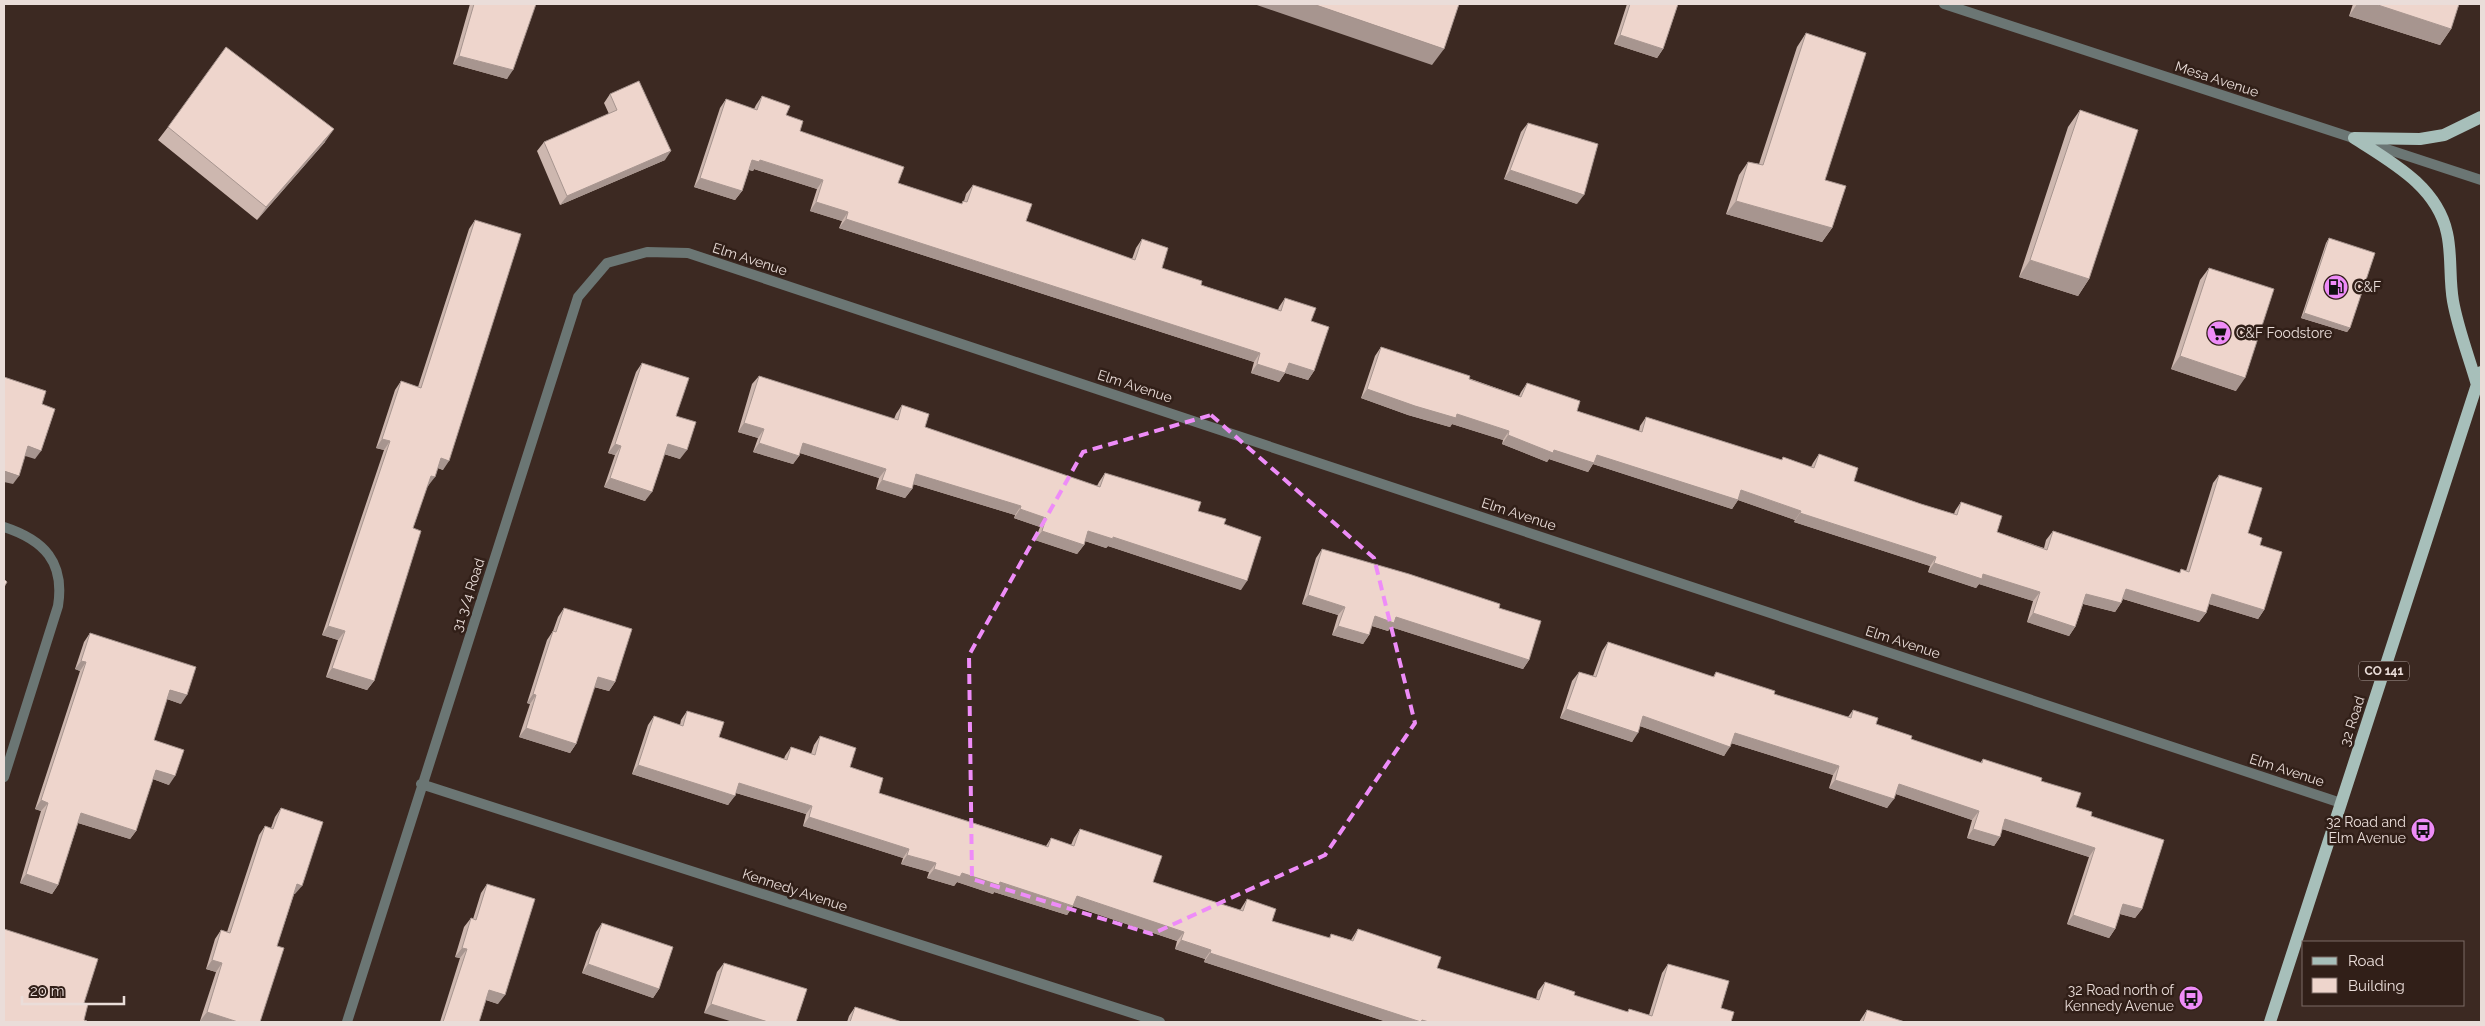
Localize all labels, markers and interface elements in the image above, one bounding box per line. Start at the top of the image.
street label: Mesa Avenue [2173,58,2261,100]
street label: Elm Avenue [711,239,789,279]
fuel station icon: C&F [2323,274,2349,300]
place label: C&F [2354,279,2381,295]
supermarket icon: C&F Foodstore [2206,320,2232,346]
place label: C&F Foodstore [2236,325,2332,341]
street label: Elm Avenue [1096,366,1174,406]
street label: Elm Avenue [1480,494,1558,534]
street label: 31 3/4 Road [449,556,487,634]
street label: Elm Avenue [1864,622,1942,662]
road number: CO 141 [2359,661,2409,680]
street label: 32 Road [2336,694,2368,748]
street label: Elm Avenue [2248,750,2326,790]
place label: 32 Road and Elm Avenue [2326,814,2406,846]
bus stop icon: 32 Road and Elm Avenue [2410,817,2436,843]
street label: Kennedy Avenue [740,865,850,915]
legend [2302,941,2465,1006]
text: Road [2348,952,2384,970]
scale bar [22,974,125,1006]
text: Building [2348,977,2405,995]
text: 20 m [30,982,65,1000]
place label: 32 Road north of Kennedy Avenue [2064,982,2175,1014]
bus stop icon: 32 Road north of Kennedy Avenue [2178,985,2204,1011]

